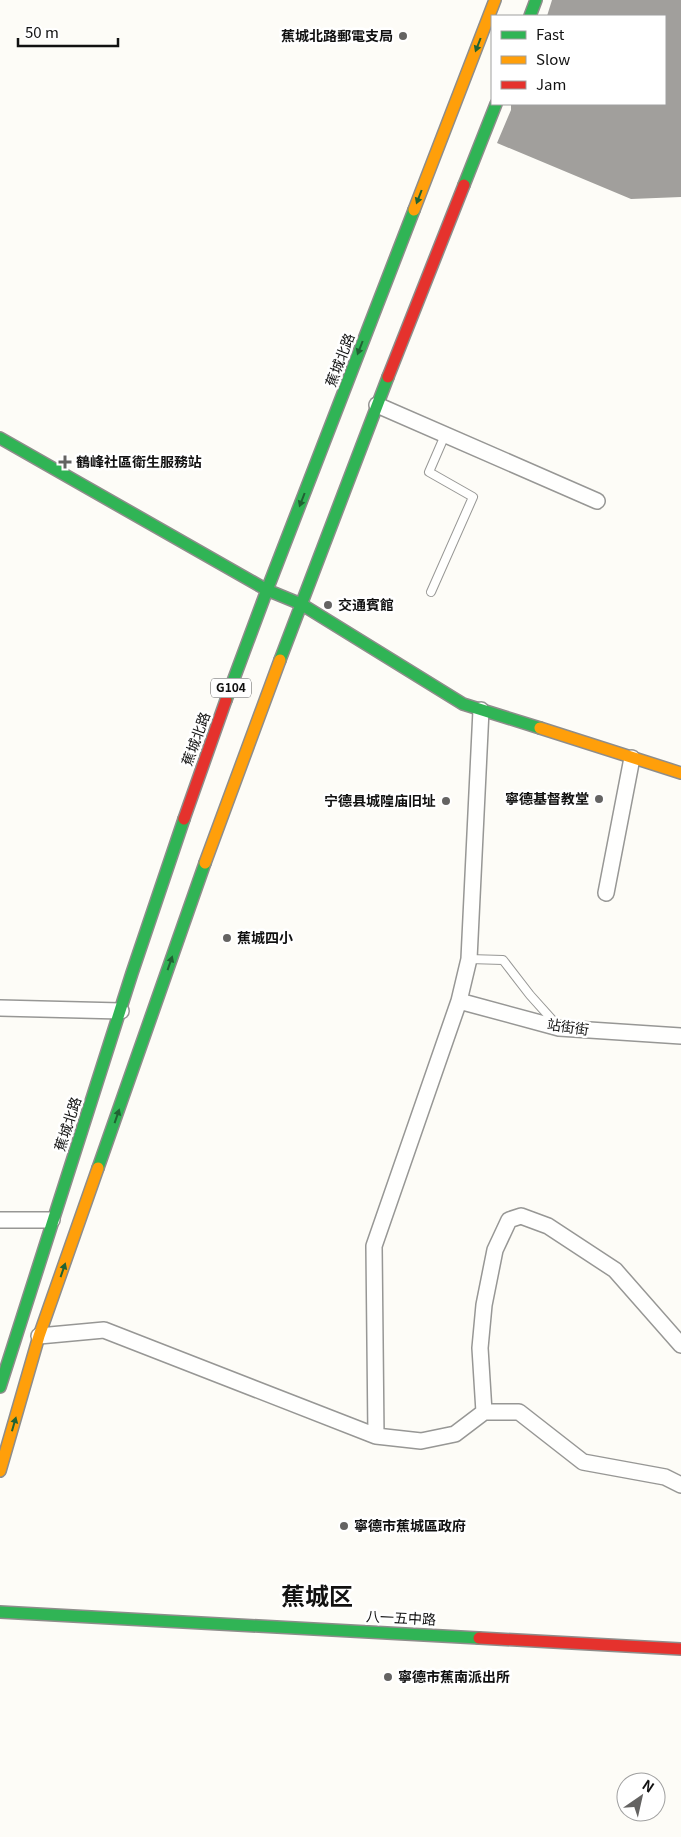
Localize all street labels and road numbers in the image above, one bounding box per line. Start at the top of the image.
street label: 蕉城北路 [320,330,358,389]
road number: G104 [211,678,251,698]
street label: 蕉城北路 [176,709,214,768]
street label: 站街街 [546,1013,590,1039]
street label: 蕉城北路 [49,1094,85,1153]
street label: 八一五中路 [366,1605,437,1629]

